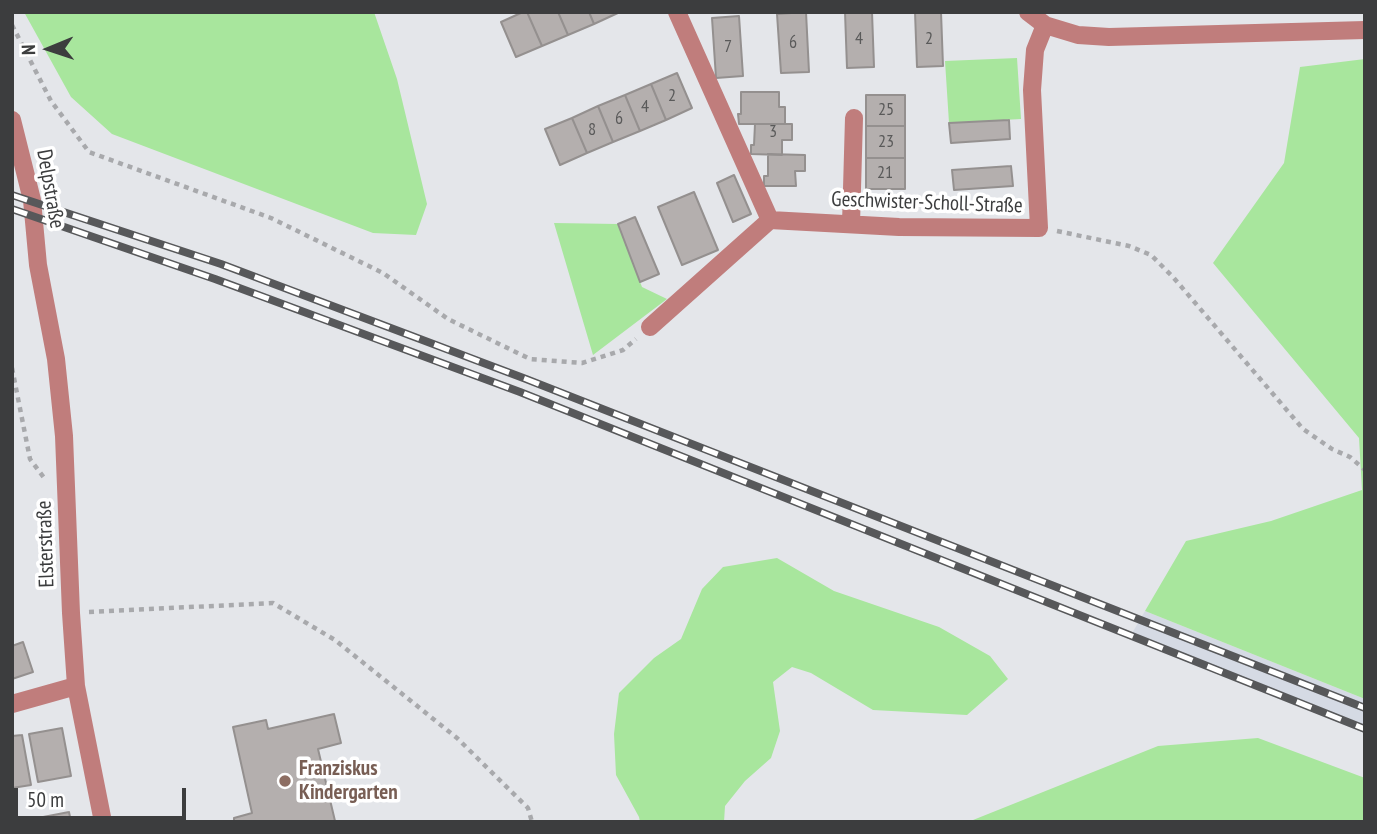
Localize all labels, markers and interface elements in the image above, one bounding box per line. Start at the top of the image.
north arrow [14,14,84,84]
house number: 4 [855,28,863,50]
house number: 2 [925,28,933,50]
house number: 6 [789,32,797,54]
house number: 7 [724,36,732,58]
text: N [16,44,40,55]
house number: 2 [668,85,676,107]
house number: 4 [641,96,649,118]
house number: 25 [878,99,894,121]
house number: 6 [615,108,623,130]
house number: 8 [588,119,596,141]
house number: 3 [769,121,777,143]
house number: 23 [878,131,894,153]
street label: Delpstraße [31,148,69,230]
house number: 21 [877,162,893,184]
street label: Geschwister-Scholl-Straße [831,187,1023,219]
street label: Elsterstraße [32,500,60,588]
place label: Franziskus Kindergarten [299,756,398,806]
marker: Franziskus Kindergarten [277,773,293,789]
scale bar [18,774,189,818]
text: 50 m [27,786,64,813]

